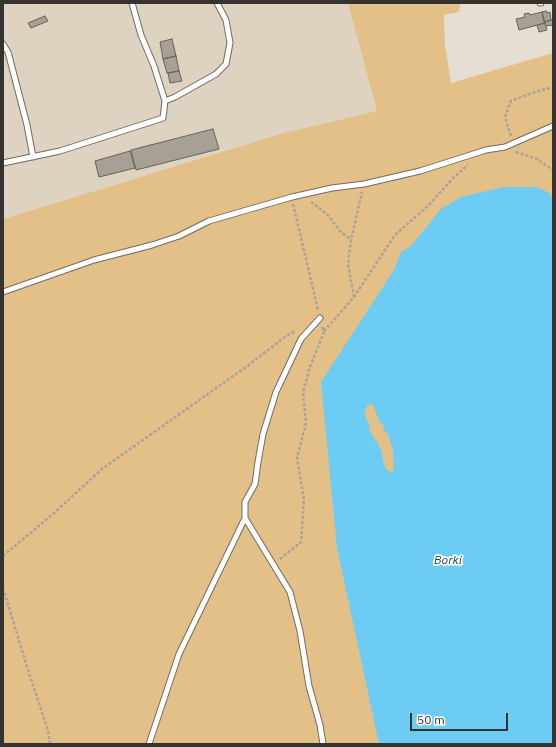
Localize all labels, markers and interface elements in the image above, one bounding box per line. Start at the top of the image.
water label: Borki [434,554,462,568]
scale bar [412,705,510,731]
text: 50 m [417,712,445,727]

